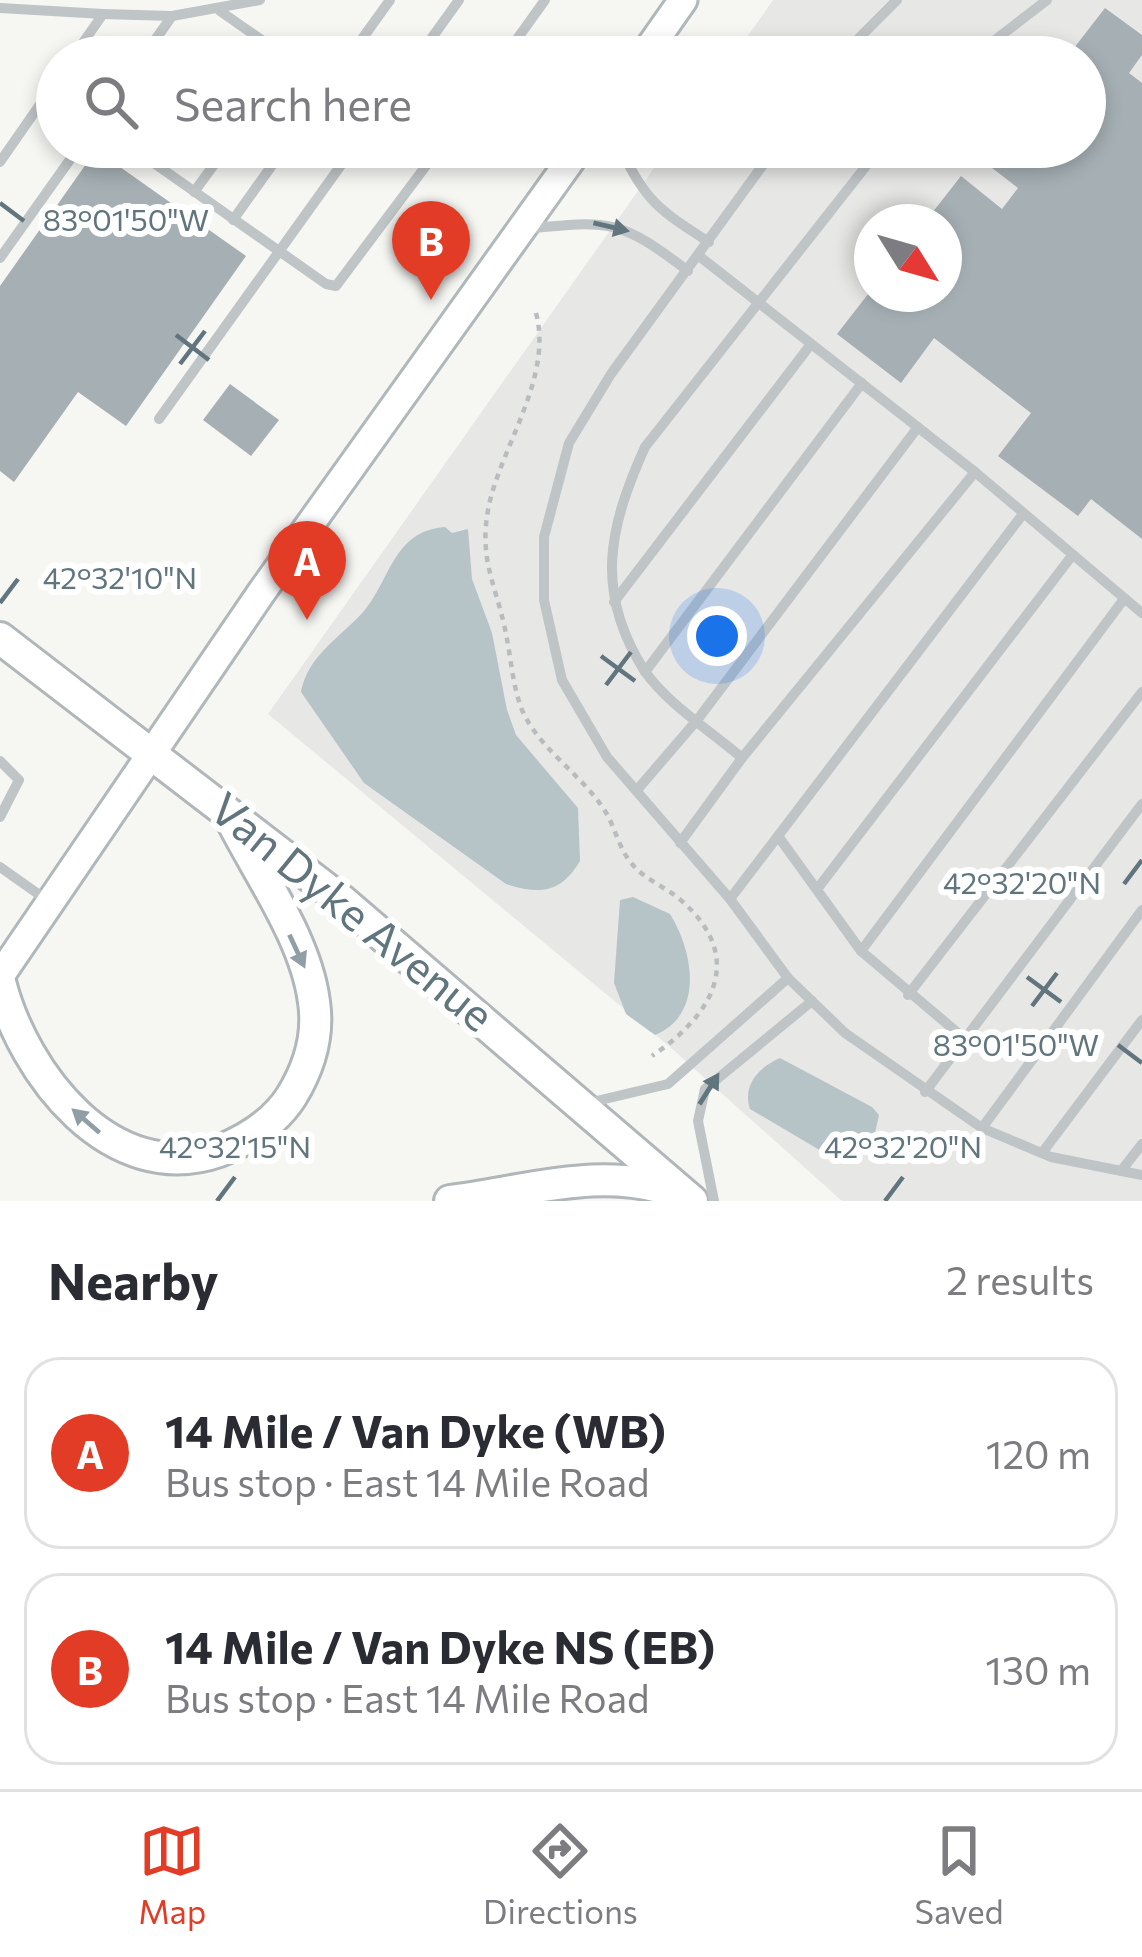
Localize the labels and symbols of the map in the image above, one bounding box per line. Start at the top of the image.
text: 83°01'50"W [43,200,209,237]
pin: B [392,201,470,300]
north arrow [854,204,962,312]
one-way arrow [593,218,630,237]
pin: A [268,521,346,620]
text: 42°32'10"N [43,558,197,595]
your location [687,606,747,666]
street label: Van Dyke Avenue [201,779,506,1041]
text: 42°32'20"N [943,863,1101,900]
one-way arrow [287,934,307,969]
text: 83°01'50"W [933,1025,1099,1062]
one-way arrow [697,1073,719,1106]
one-way arrow [71,1108,100,1135]
text: 42°32'15"N [159,1127,311,1164]
text: 42°32'20"N [824,1127,982,1164]

